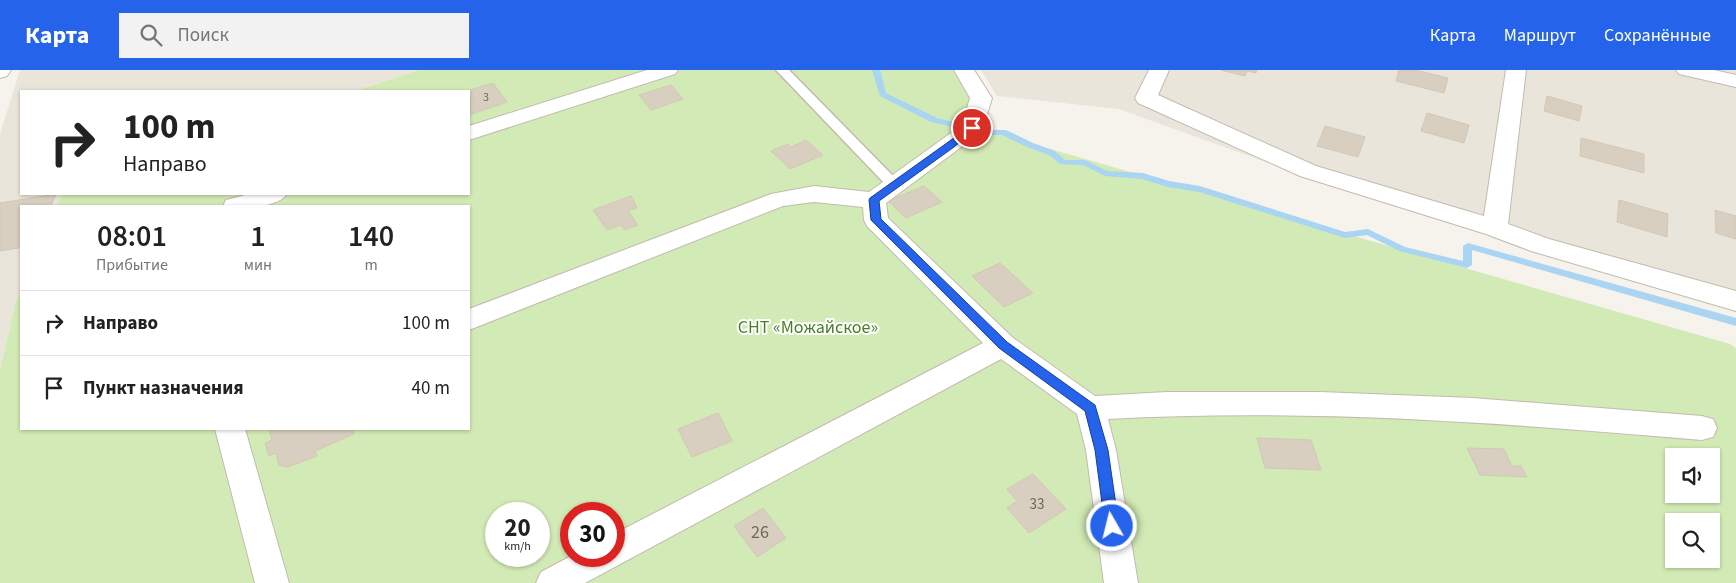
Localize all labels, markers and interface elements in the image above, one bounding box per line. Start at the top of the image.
search box [119,13,469,58]
text: Карта [25,18,89,53]
icon: search [137,21,165,49]
text: Поиск [177,22,229,49]
text: Карта [1430,23,1476,48]
text: Маршрут [1504,23,1576,48]
text: Сохранённые [1604,23,1711,48]
house number: 3 [483,89,489,106]
text: 100 m [123,102,215,152]
pin [951,107,993,149]
icon: right [40,110,105,175]
icon: arrive [958,114,986,142]
text: Направо [123,148,207,180]
text: 08:01 [97,215,167,258]
text: 1 [250,215,266,258]
text: 140 [348,215,394,258]
text: Прибытие [96,254,168,276]
text: мин [244,254,272,276]
text: m [364,254,378,276]
icon: right [40,309,68,337]
text: Направо [83,310,158,337]
text: 100 m [402,310,450,337]
park label: СНТ «Можайское» [738,315,878,340]
icon: arrive [40,374,68,402]
text: Пункт назначения [83,375,244,402]
text: 40 m [412,375,450,402]
map controls [1665,448,1720,568]
button: sound [1665,448,1720,503]
house number: 33 [1030,494,1044,515]
position arrow [1085,499,1137,551]
speed limit sign: 30 [560,502,625,567]
text: 20 [504,510,531,546]
button: search [1665,513,1720,568]
house number: 26 [751,520,769,545]
text: km/h [504,538,531,555]

